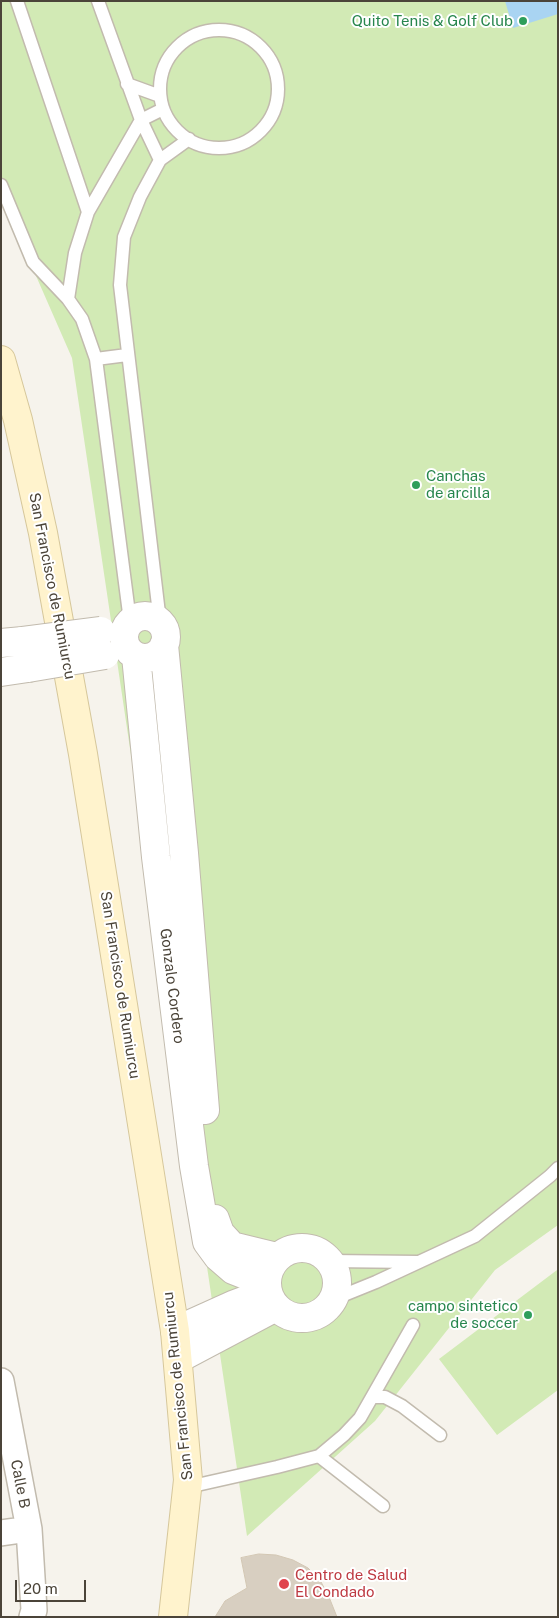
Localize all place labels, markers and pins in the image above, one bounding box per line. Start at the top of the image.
place label: Quito Tenis & Golf Club [352,12,513,30]
marker: Quito Tenis & Golf Club [517,15,529,27]
place label: Canchas de arcilla [426,467,490,502]
marker: Canchas de arcilla [410,479,422,491]
place label: campo sintetico de soccer [408,1297,518,1332]
marker: campo sintetico de soccer [522,1309,534,1321]
place label: Centro de Salud El Condado [295,1566,407,1601]
marker: Centro de Salud El Condado [277,1577,291,1591]

